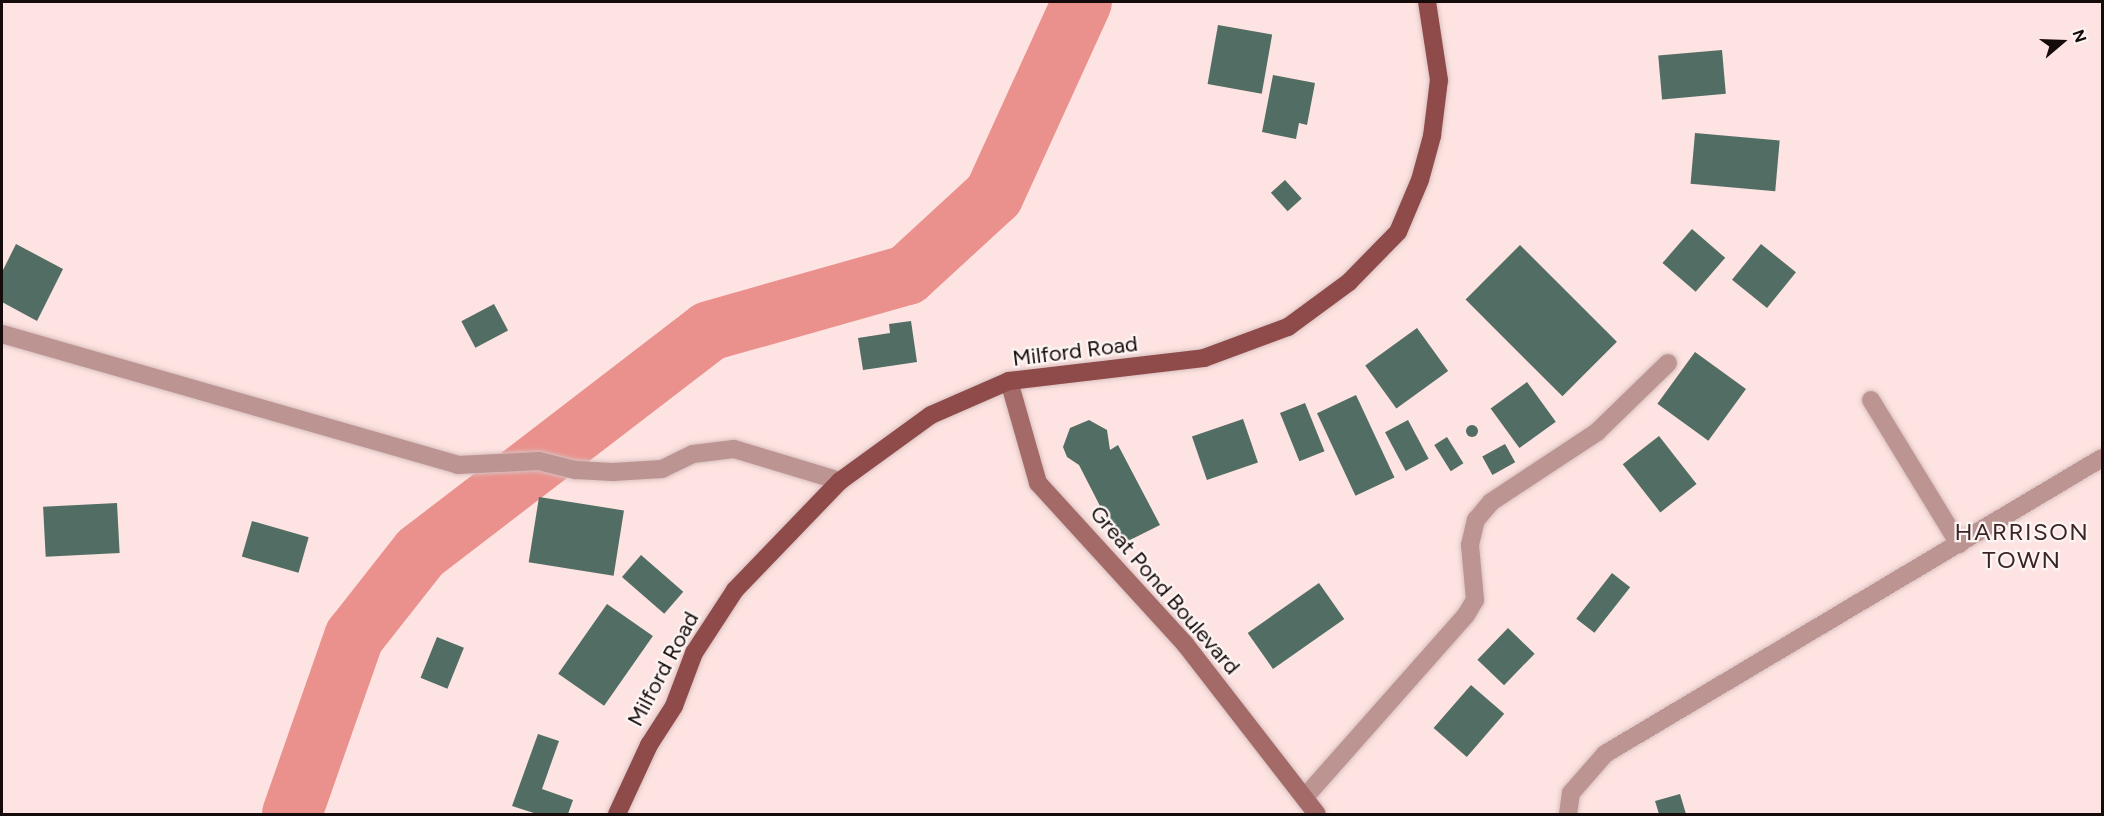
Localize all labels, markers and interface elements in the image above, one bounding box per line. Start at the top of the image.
north arrow [2032,12,2092,72]
text: N [2068,27,2090,45]
street label: Milford Road [1011,330,1139,372]
street label: Great Pond Boulevard [1085,500,1245,680]
district label: HARRISON TOWN [1955,518,2089,574]
street label: Milford Road [622,607,704,731]

